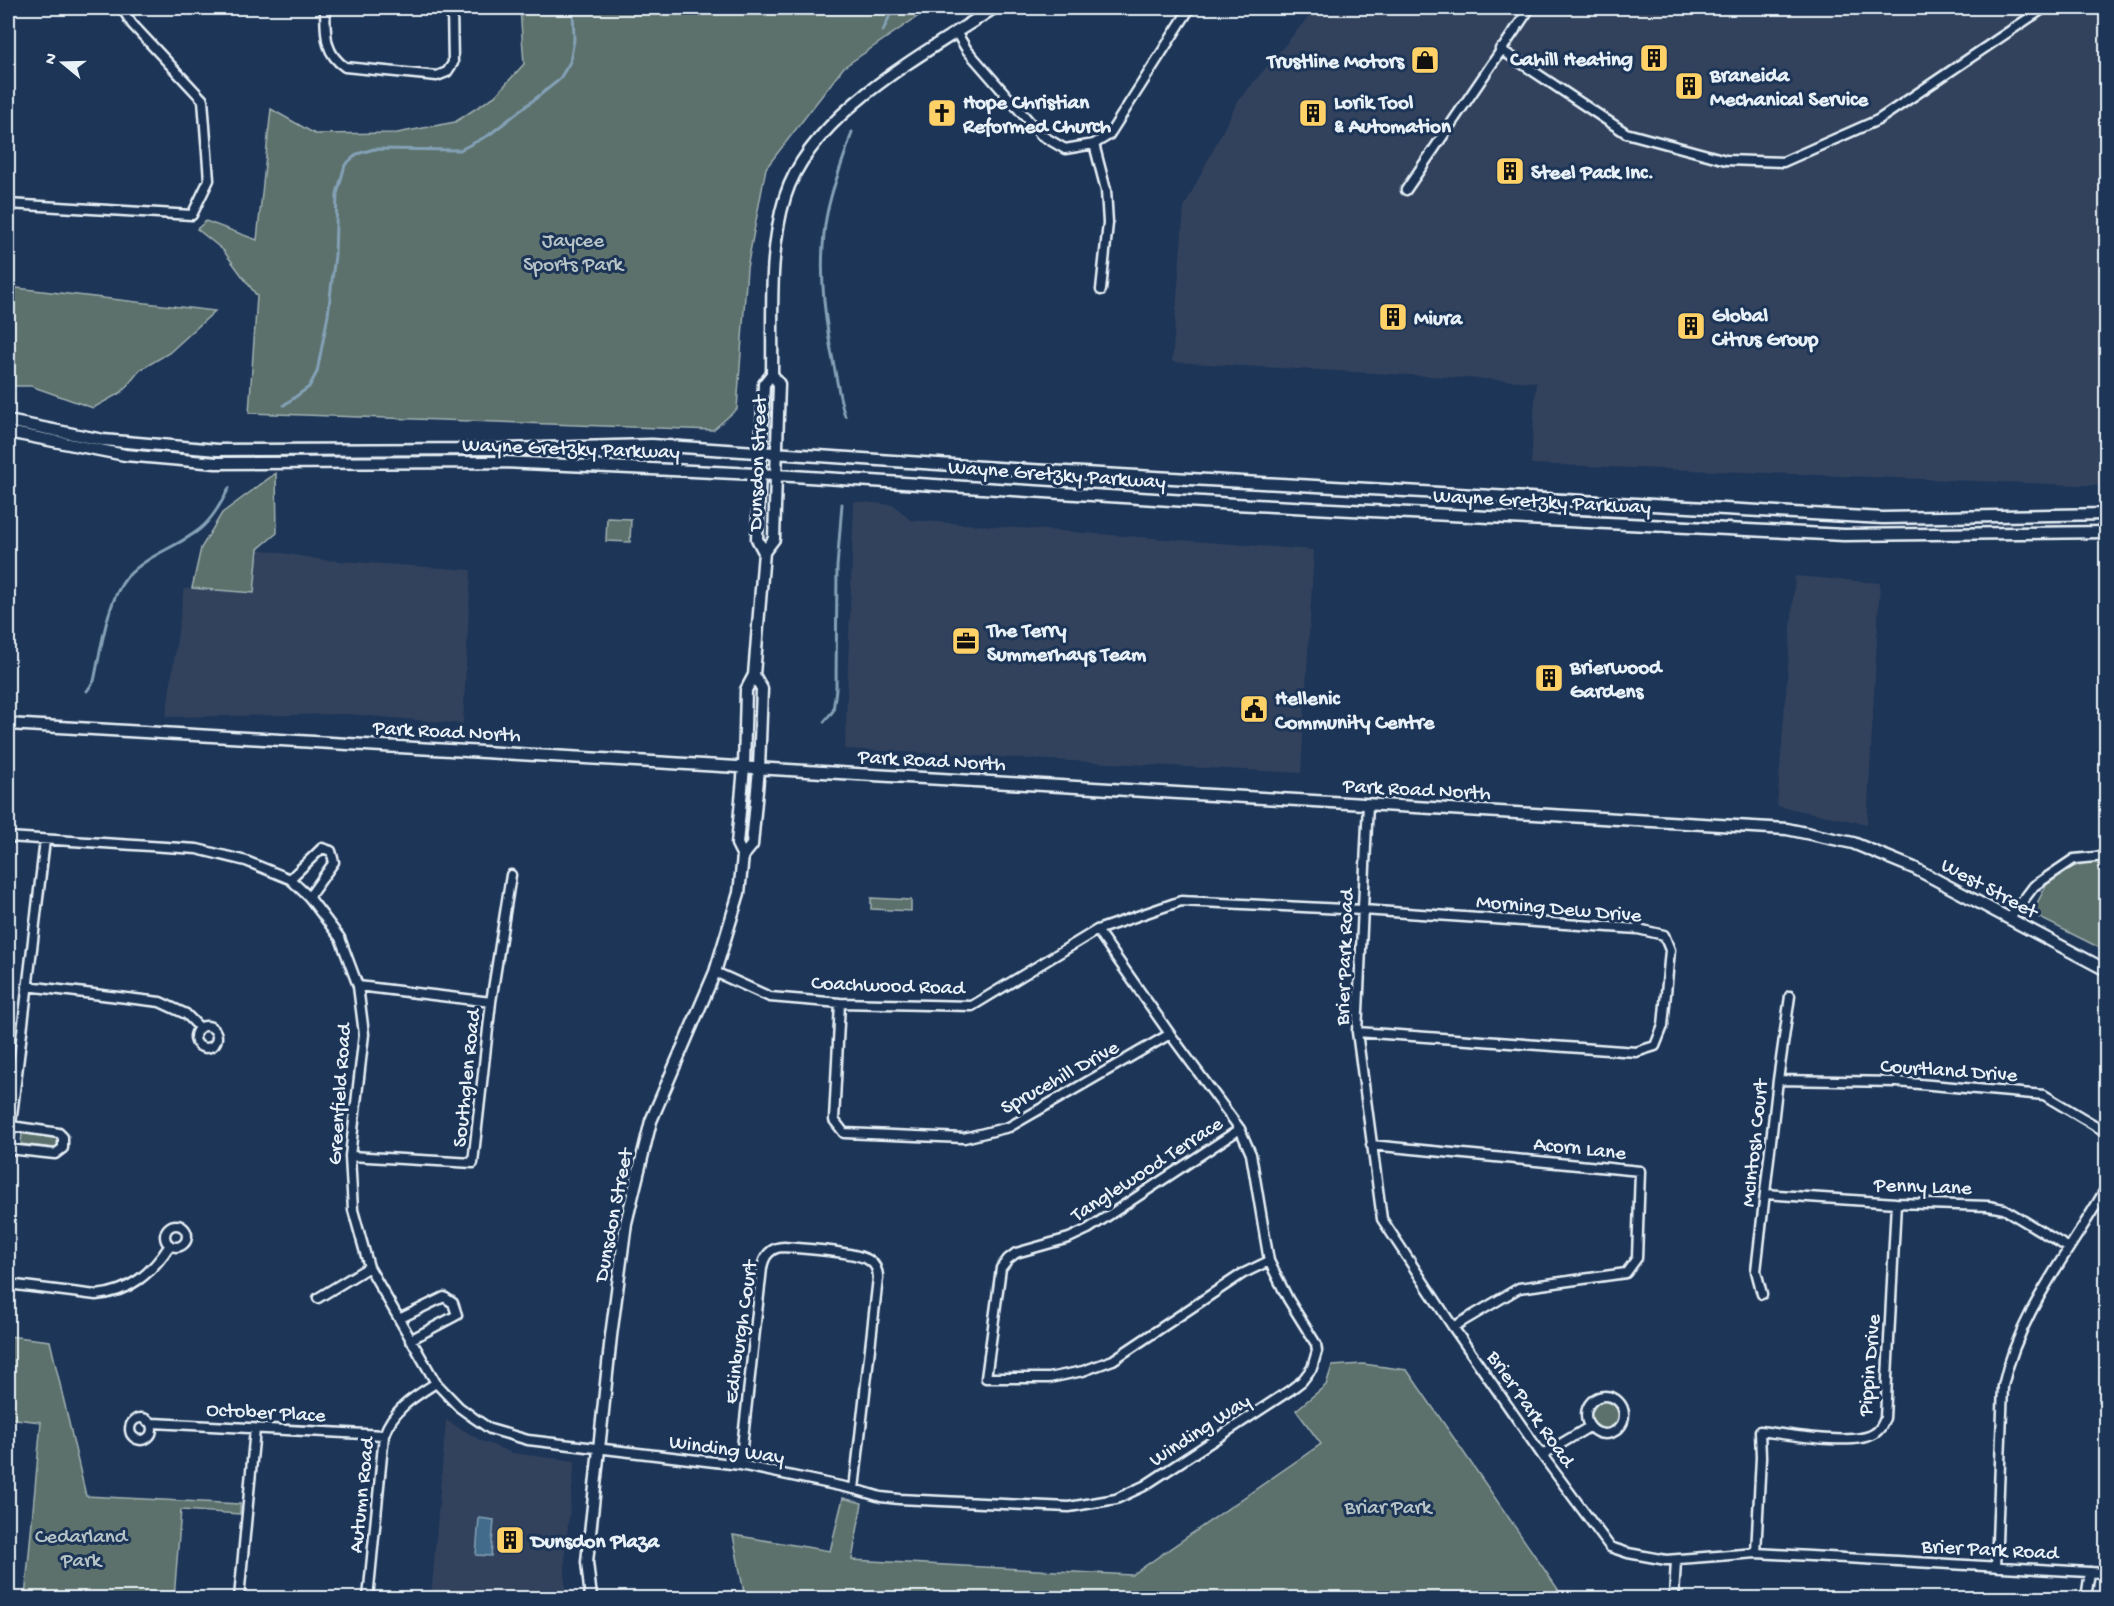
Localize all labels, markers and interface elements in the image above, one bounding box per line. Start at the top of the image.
north arrow [33,33,93,93]
building icon: Cahill Heating [1638,42,1670,74]
shop icon: Trustline Motors [1409,44,1441,76]
place label: Cahill Heating [1509,49,1633,74]
text: N [41,51,63,67]
place label: Trustline Motors [1265,51,1405,76]
place label: Braneida Mechanical Service [1709,65,1869,114]
building icon: Braneida Mechanical Service [1673,70,1705,102]
place label: Hope Christian Reformed Church [962,92,1112,141]
place label: Lorik Tool & Automation [1334,92,1452,141]
church icon: Hope Christian Reformed Church [926,97,958,129]
building icon: Lorik Tool & Automation [1297,97,1329,129]
building icon: Steel Pack Inc. [1494,155,1526,187]
place label: Steel Pack Inc. [1531,162,1654,187]
park label: Jaycee Sports Park [523,230,626,279]
building icon: Miura [1377,301,1409,333]
place label: Global Citrus Group [1711,305,1819,354]
place label: Miura [1414,308,1463,333]
building icon: Global Citrus Group [1675,310,1707,342]
street label: Dunsdon Street [745,393,774,533]
street label: Wayne Gretzky Parkway [462,434,680,467]
street label: Wayne Gretzky Parkway [947,456,1166,497]
street label: Wayne Gretzky Parkway [1432,485,1651,522]
place label: The Terry Summerhays Team [985,620,1146,669]
office icon: The Terry Summerhays Team [950,625,982,657]
place label: Brierwood Gardens [1569,657,1664,706]
building icon: Brierwood Gardens [1533,662,1565,694]
place label: Hellenic Community Centre [1274,688,1436,737]
public building icon: Hellenic Community Centre [1238,693,1270,725]
street label: Park Road North [371,717,521,750]
street label: Park Road North [856,746,1006,779]
street label: Park Road North [1341,775,1491,808]
street label: West Street [1936,854,2043,927]
street label: Brier Park Road [1332,887,1361,1027]
street label: Morning Dew Drive [1475,891,1644,930]
street label: Coachwood Road [811,972,967,1003]
street label: Southglen Road [449,1006,488,1149]
street label: Greenfield Road [324,1021,359,1166]
street label: Sprucehill Drive [997,1036,1125,1122]
street label: Courtland Drive [1879,1055,2019,1090]
street label: McIntosh Court [1737,1076,1776,1208]
street label: Tanglewood Terrace [1066,1112,1229,1230]
street label: Acorn Lane [1532,1133,1628,1168]
street label: Dunsdon Street [590,1144,641,1286]
street label: Penny Lane [1873,1174,1973,1203]
street label: Edinburgh Court [720,1257,765,1406]
street label: Pippin Drive [1854,1312,1888,1418]
street label: Brier Park Road [1479,1346,1580,1475]
street label: Winding Way [1145,1390,1256,1474]
street label: October Place [206,1399,327,1430]
street label: Winding Way [667,1431,786,1472]
street label: Autumn Road [345,1435,382,1555]
park label: Briar Park [1344,1497,1434,1522]
building icon: Dunsdon Plaza [494,1524,526,1556]
park label: Cedarland Park [35,1526,129,1575]
place label: Dunsdon Plaza [529,1531,661,1556]
street label: Brier Park Road [1920,1535,2060,1568]

